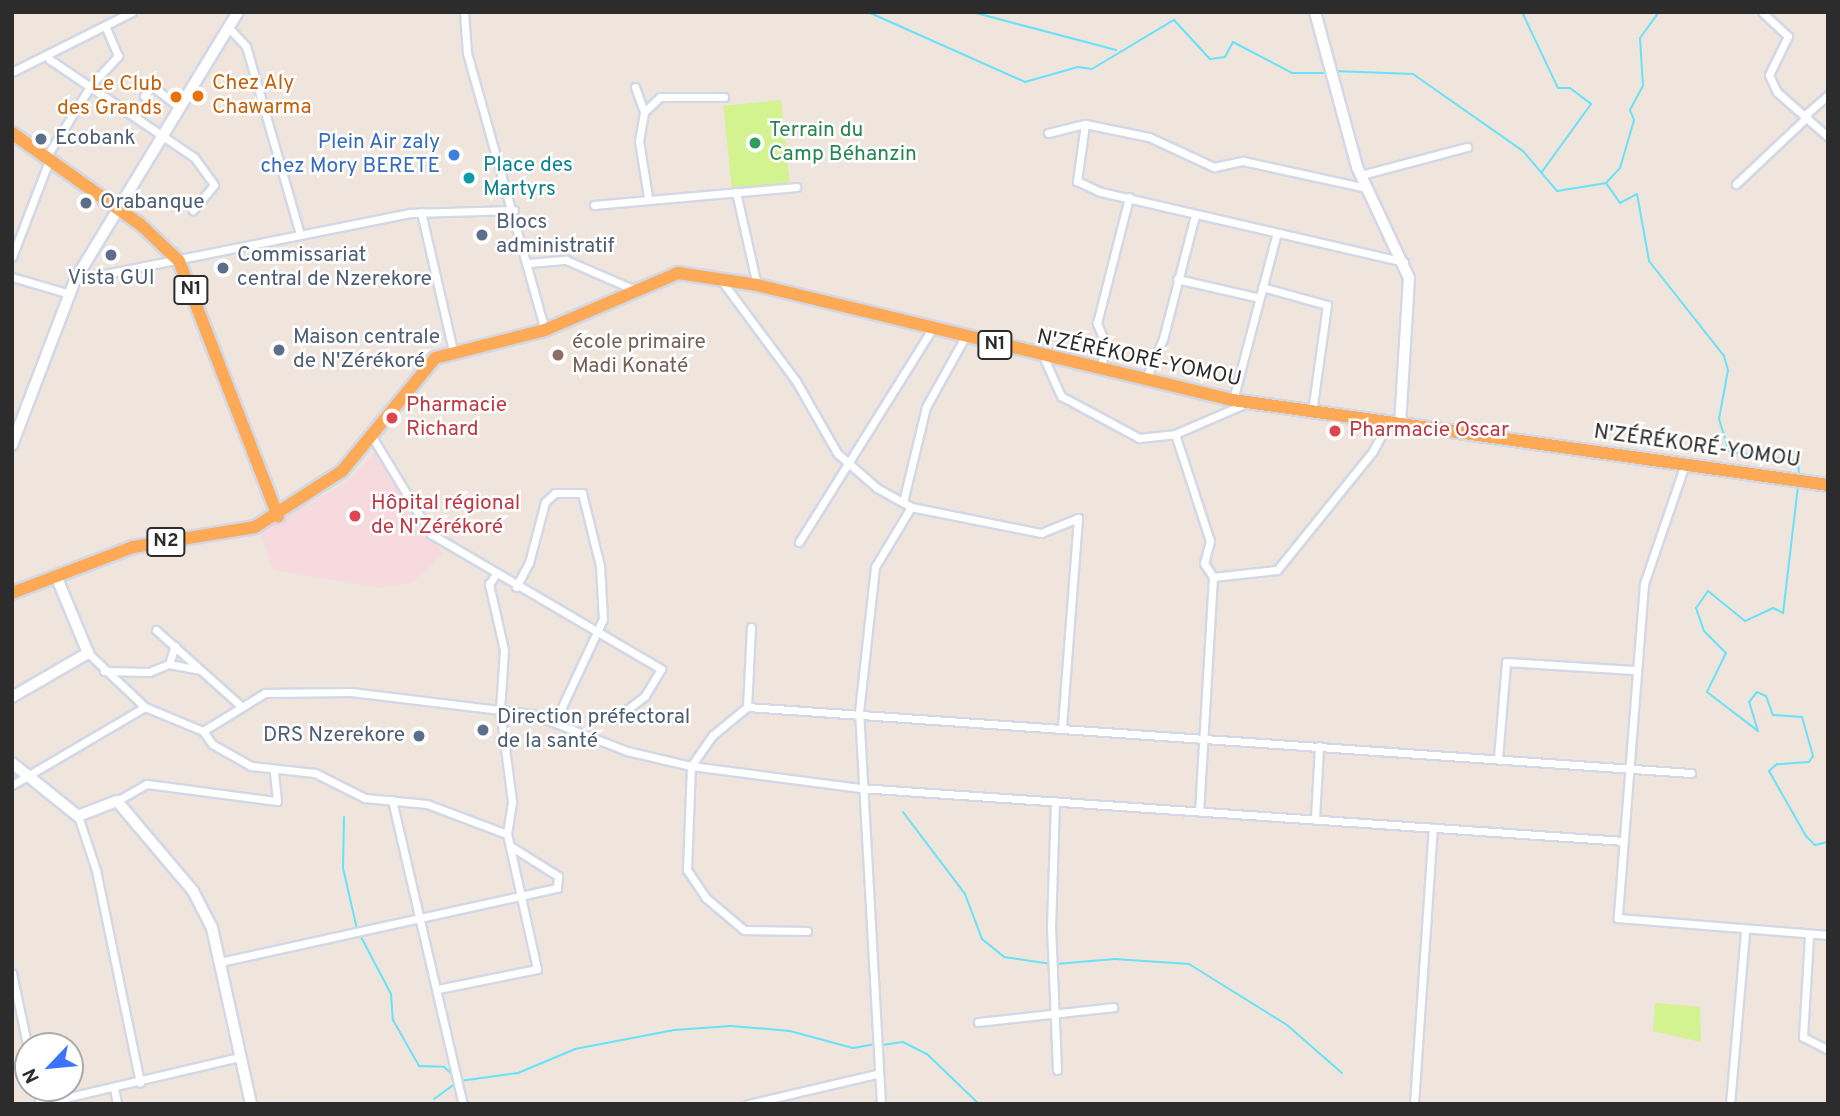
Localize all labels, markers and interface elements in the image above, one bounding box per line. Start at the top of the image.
place label: Chez Aly Chawarma [212,71,311,121]
place label: Le Club des Grands [57,72,162,122]
marker: Chez Aly Chawarma [190,88,206,104]
marker: Le Club des Grands [168,89,184,105]
place label: Terrain du Camp Béhanzin [769,118,917,168]
place label: Ecobank [55,126,136,152]
place label: Plein Air zaly chez Mory BERETE [260,130,440,180]
marker: Ecobank [33,131,49,147]
marker: Terrain du Camp Béhanzin [747,135,763,151]
marker: Plein Air zaly chez Mory BERETE [446,147,462,163]
place label: Place des Martyrs [483,153,573,203]
marker: Place des Martyrs [461,170,477,186]
place label: Orabanque [100,190,205,216]
marker: Orabanque [78,195,94,211]
place label: Blocs administratif [496,210,615,260]
marker: Blocs administratif [474,227,490,243]
place label: Commissariat central de Nzerekore [237,243,432,293]
marker: Vista GUI [103,247,119,263]
marker: Commissariat central de Nzerekore [215,260,231,276]
place label: Vista GUI [67,266,155,292]
road number: N1 [172,274,210,306]
place label: Maison centrale de N'Zérékoré [293,325,440,375]
street label: N'ZÉRÉKORÉ-YOMOU [1034,325,1244,393]
place label: école primaire Madi Konaté [572,330,706,380]
road number: N1 [976,330,1014,360]
marker: Maison centrale de N'Zérékoré [271,342,287,358]
marker: école primaire Madi Konaté [550,347,566,363]
place label: Pharmacie Richard [406,393,507,443]
marker: Pharmacie Richard [384,410,400,426]
place label: Pharmacie Oscar [1349,418,1509,444]
street label: N'ZÉRÉKORÉ-YOMOU [1592,420,1802,474]
marker: Pharmacie Oscar [1327,423,1343,439]
place label: Hôpital régional de N'Zérékoré [371,491,520,541]
marker: Hôpital régional de N'Zérékoré [345,506,365,526]
road number: N2 [145,526,187,558]
place label: Direction préfectoral de la santé [497,705,690,755]
marker: Direction préfectoral de la santé [475,722,491,738]
place label: DRS Nzerekore [263,723,405,749]
marker: DRS Nzerekore [411,728,427,744]
north arrow [14,1032,84,1102]
text: N [18,1064,46,1087]

